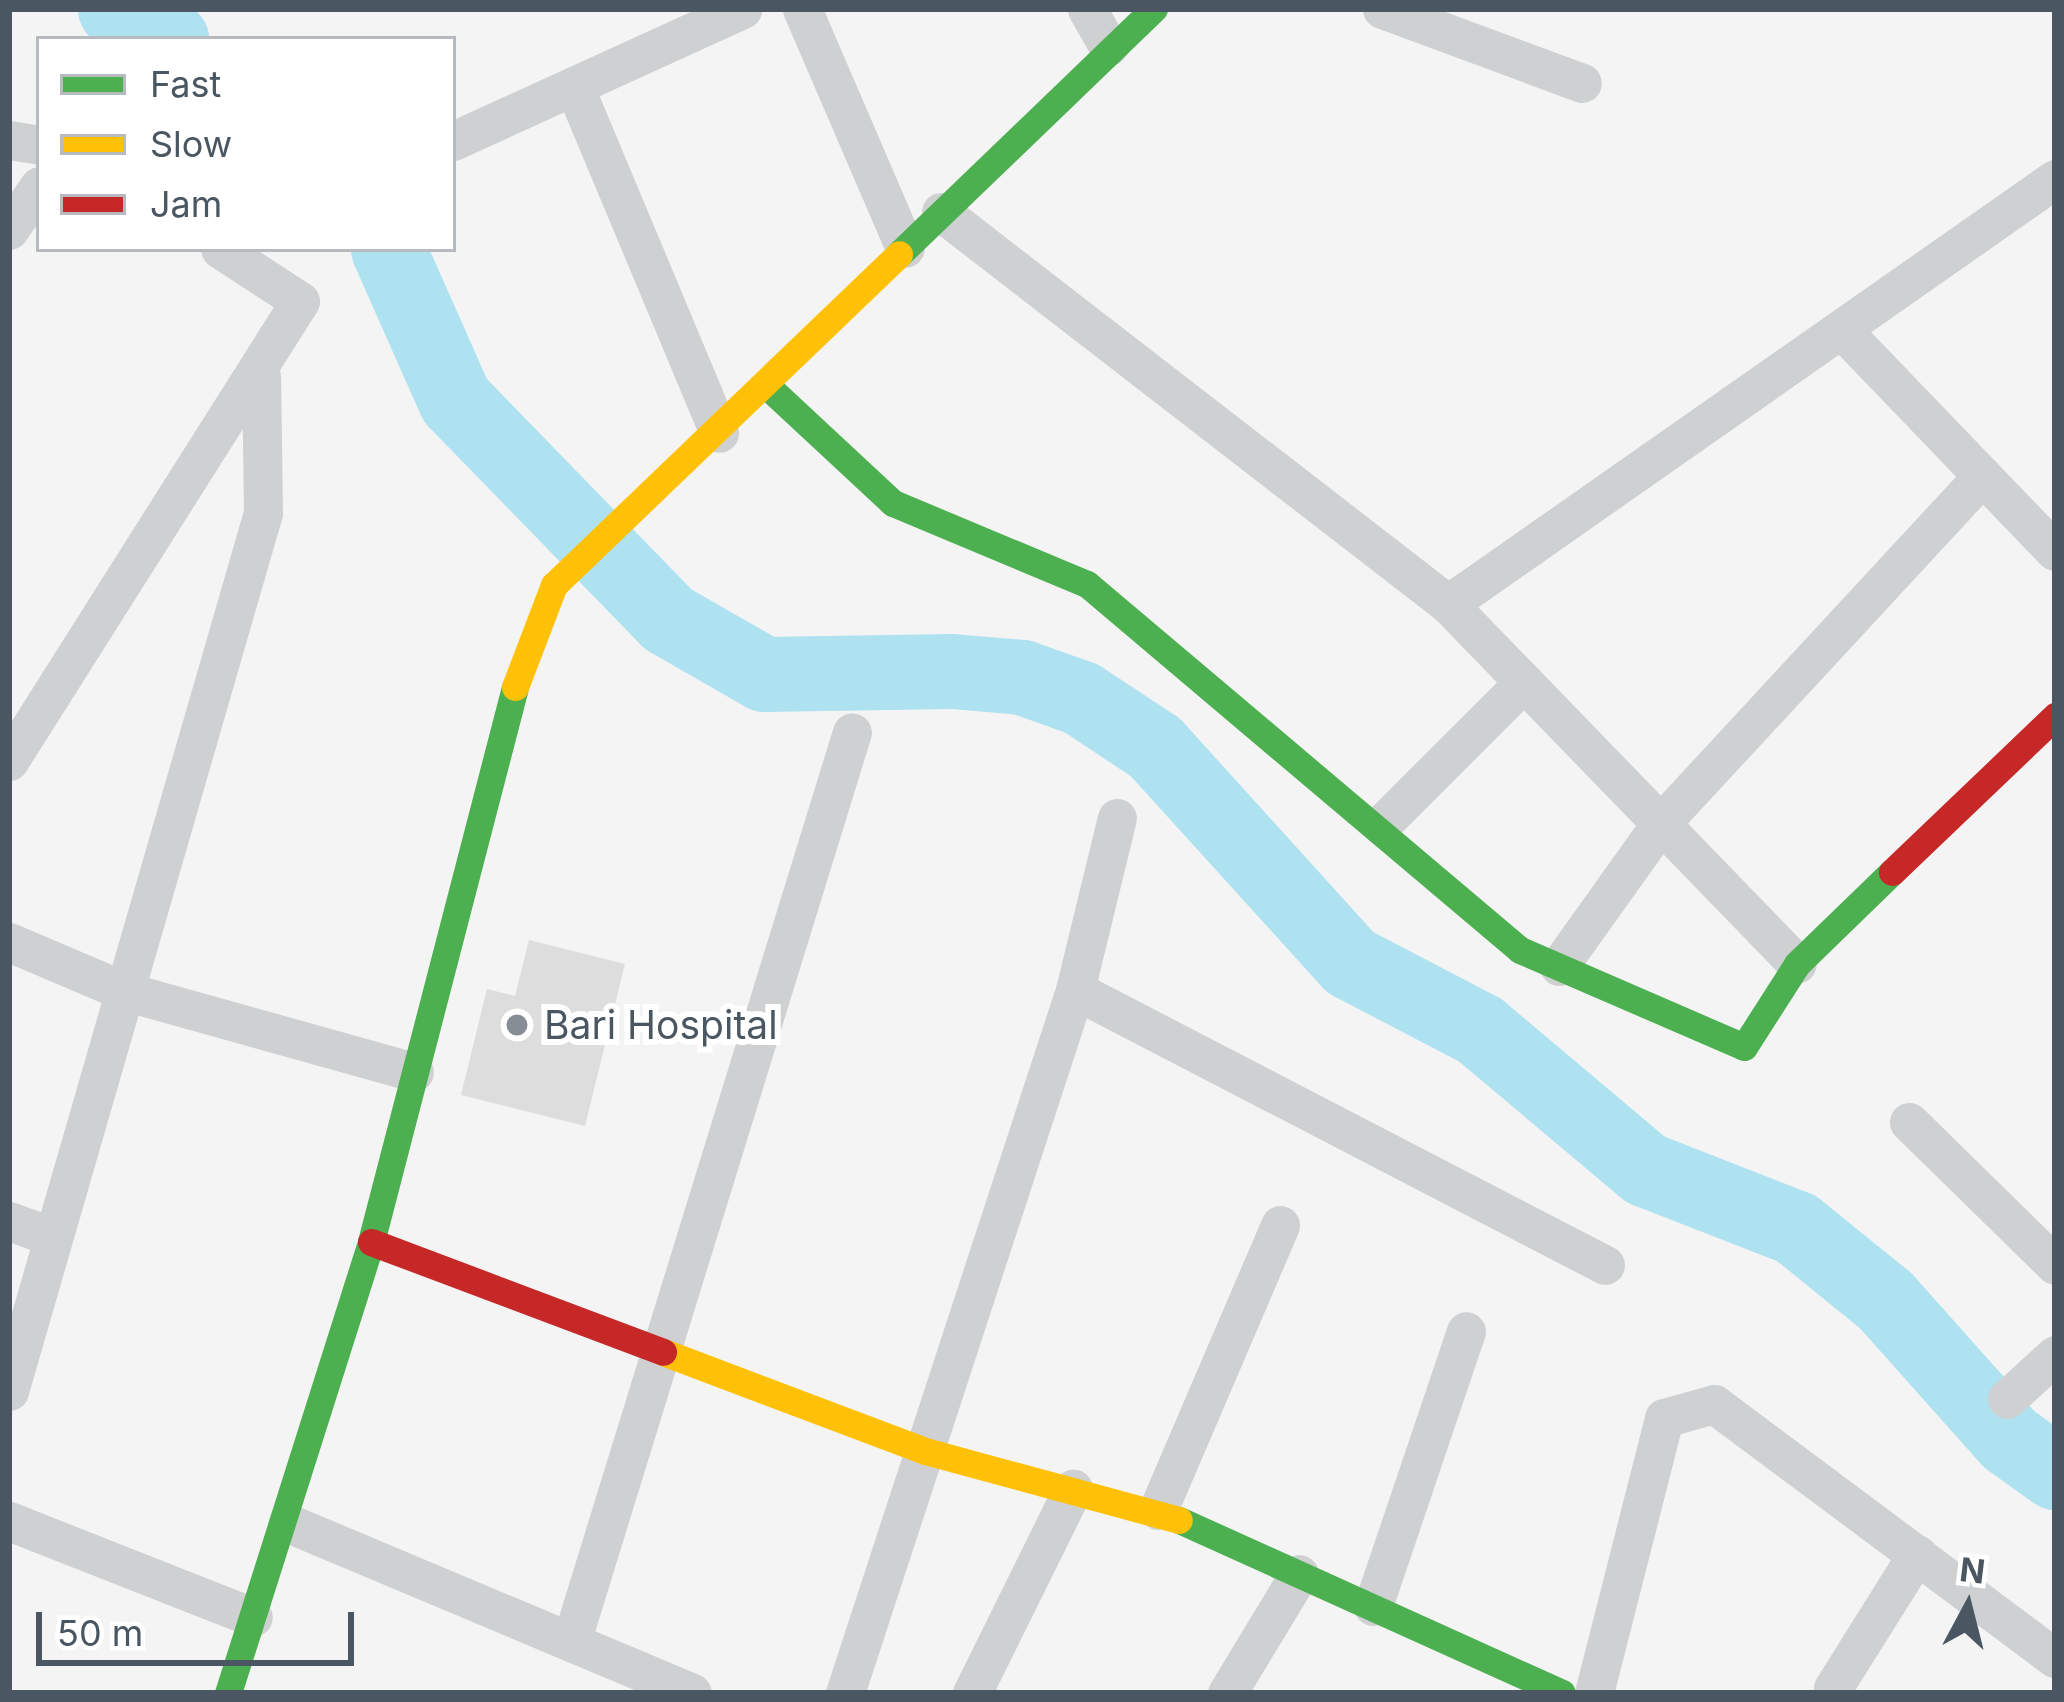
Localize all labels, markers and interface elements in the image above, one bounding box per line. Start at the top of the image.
legend [36,36,456,252]
text: Fast [150,62,221,106]
text: Slow [150,122,232,166]
text: Jam [150,182,222,226]
place label: Bari Hospital [544,1002,778,1048]
marker: Bari Hospital [501,1009,533,1041]
north arrow [1908,1546,2028,1666]
text: N [1957,1549,1987,1592]
scale bar [42,1588,360,1662]
text: 50 m [57,1611,143,1655]

